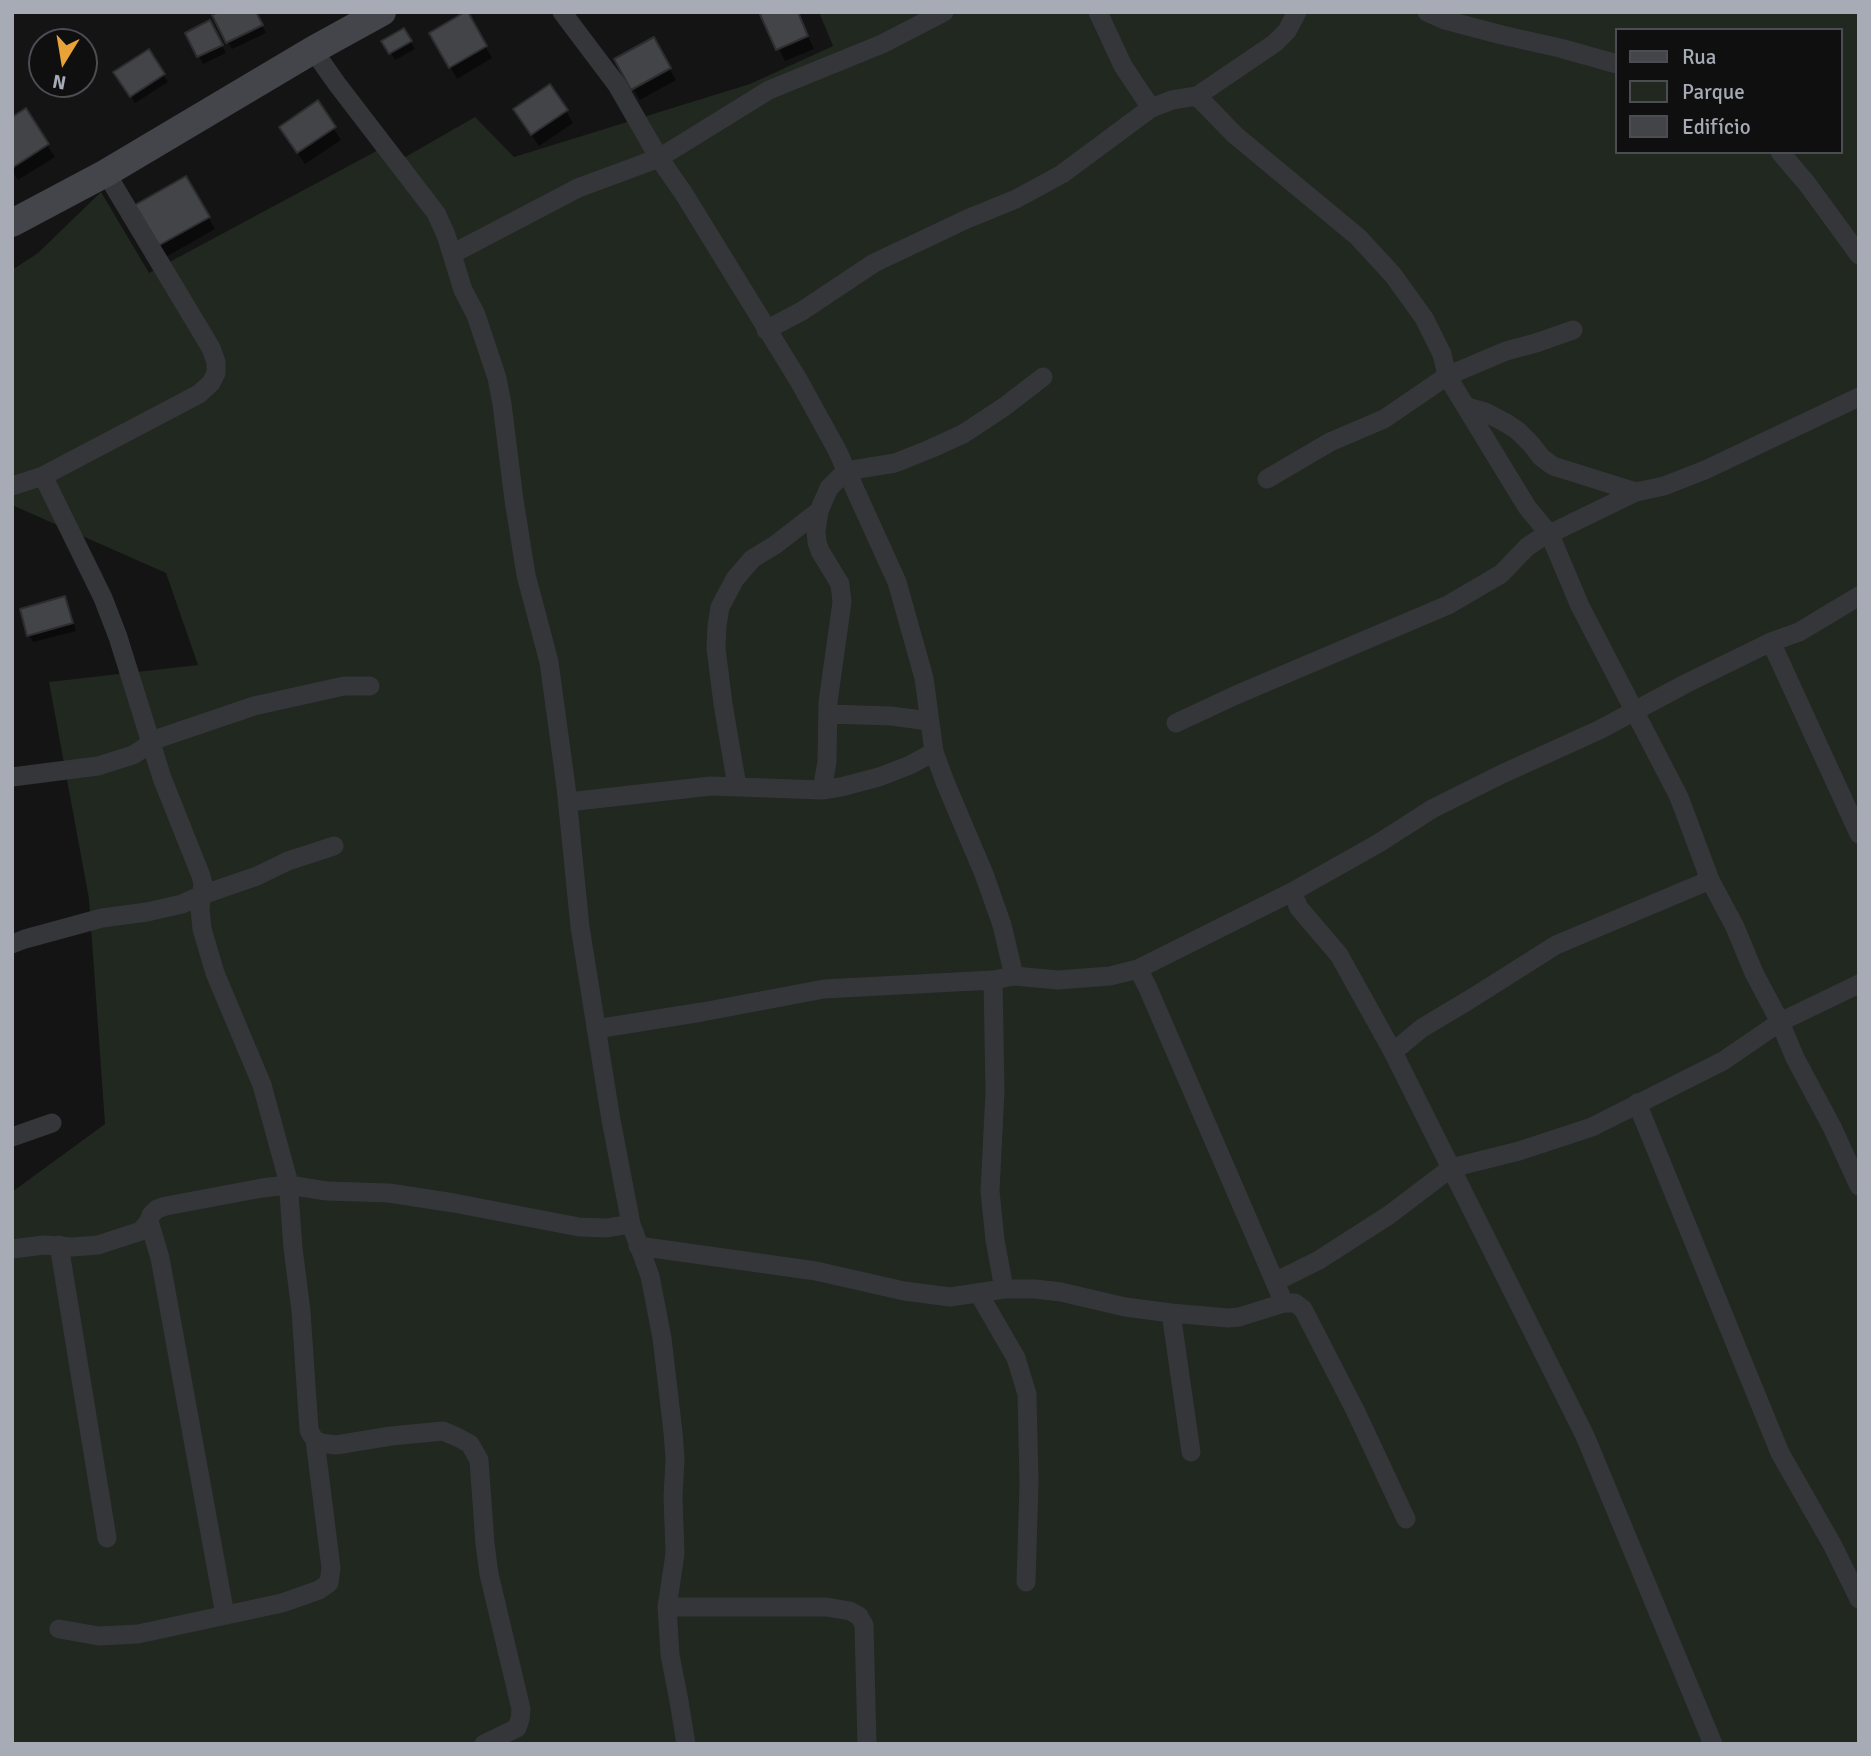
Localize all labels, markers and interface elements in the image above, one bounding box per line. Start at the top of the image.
north arrow [28,28,98,98]
legend [1616,28,1843,154]
text: Rua [1682,44,1716,70]
text: N [51,69,68,95]
text: Parque [1682,79,1745,105]
text: Edifício [1682,114,1751,140]

